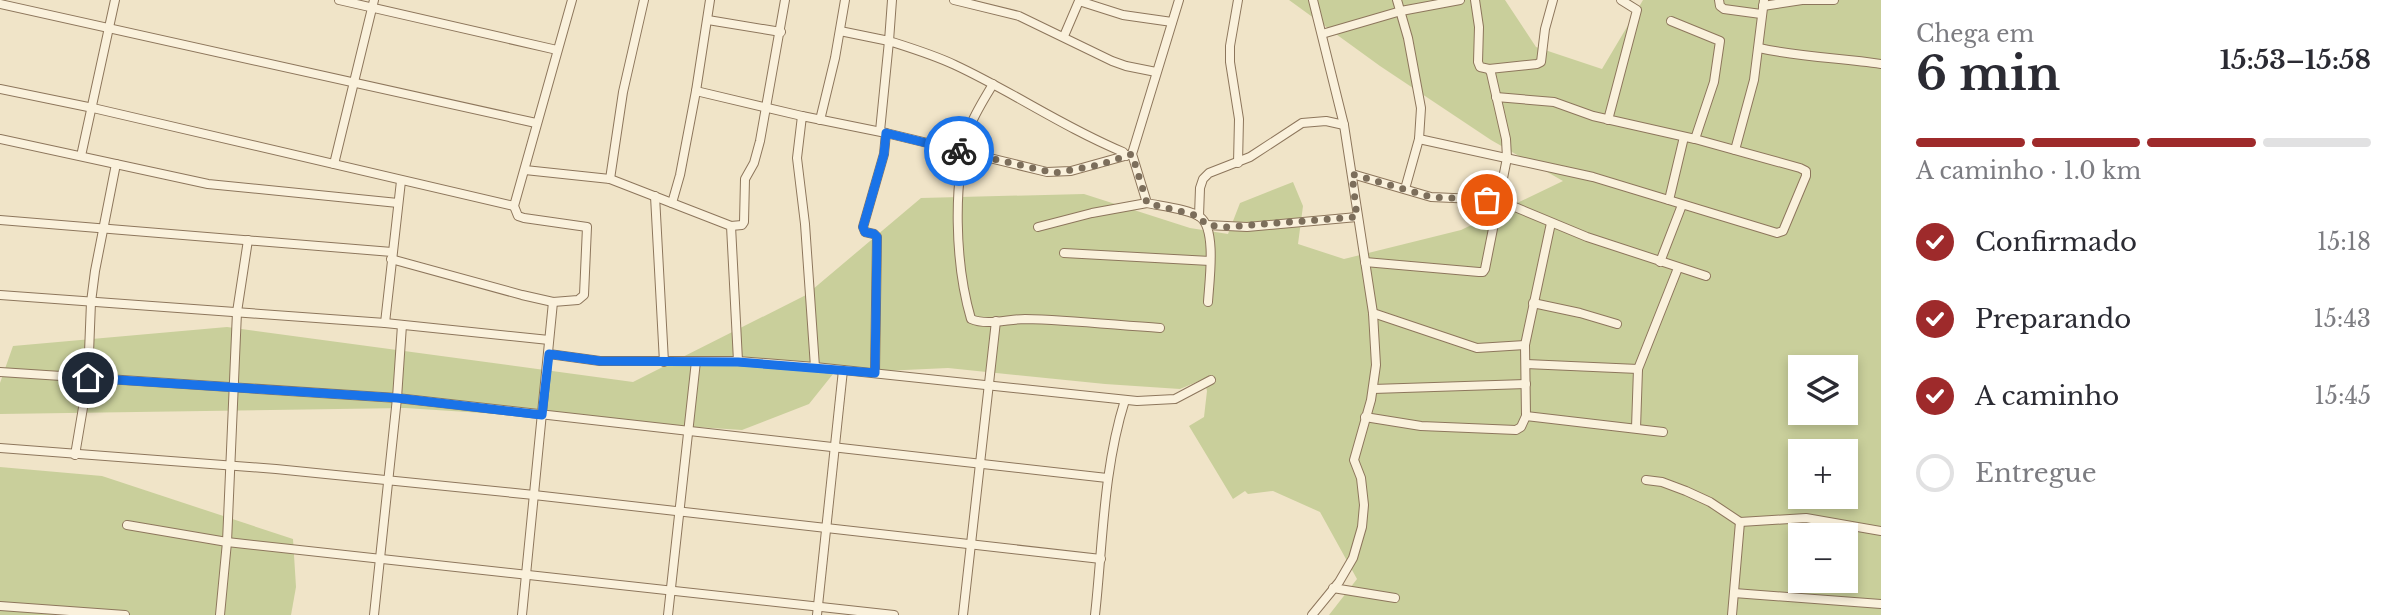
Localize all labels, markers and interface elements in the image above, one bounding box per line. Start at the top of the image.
text: Chega em [1916,20,2034,48]
text: 15:53–15:58 [2220,44,2371,76]
text: 6 min [1916,45,2060,102]
courier [924,116,994,186]
icon: bike [940,132,978,170]
text: A caminho · 1.0 km [1916,157,2141,185]
pin [1457,170,1517,230]
icon: bag [1468,181,1506,219]
icon: check [1916,223,1954,261]
text: Confirmado [1975,226,2137,258]
text: 15:18 [2317,228,2371,256]
icon: check [1916,300,1954,338]
text: Preparando [1975,303,2131,335]
text: 15:43 [2314,305,2371,333]
pin [58,348,118,408]
map controls [1788,355,1858,593]
button: layers [1788,355,1858,425]
icon: home [69,359,107,397]
icon: check [1916,377,1954,415]
text: A caminho [1975,380,2119,412]
text: 15:45 [2315,382,2371,410]
button: + [1788,439,1858,509]
text: Entregue [1975,457,2097,489]
button: − [1788,523,1858,593]

